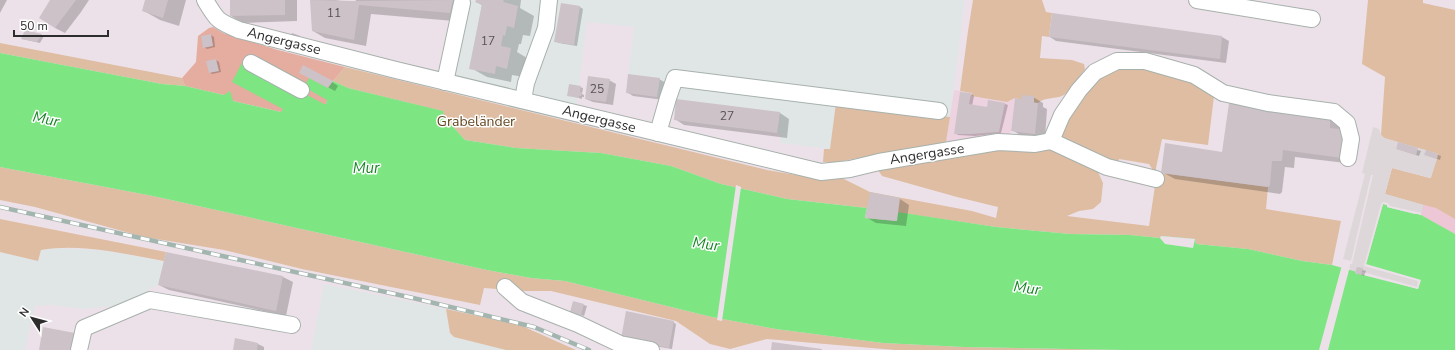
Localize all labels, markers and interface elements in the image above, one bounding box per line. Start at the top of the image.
house number: 11 [327,5,341,21]
scale bar [14,12,108,38]
text: 50 m [20,18,48,34]
street label: Angergasse [245,23,323,59]
house number: 17 [481,33,495,49]
house number: 25 [590,81,604,97]
street label: Angergasse [560,101,638,137]
water label: Mur [31,106,62,132]
house number: 27 [720,108,734,124]
park label: Grabeländer [437,112,515,131]
street label: Angergasse [888,139,966,169]
water label: Mur [353,158,380,178]
water label: Mur [691,232,721,256]
water label: Mur [1012,276,1042,300]
north arrow [12,298,52,338]
text: N [16,305,33,320]

